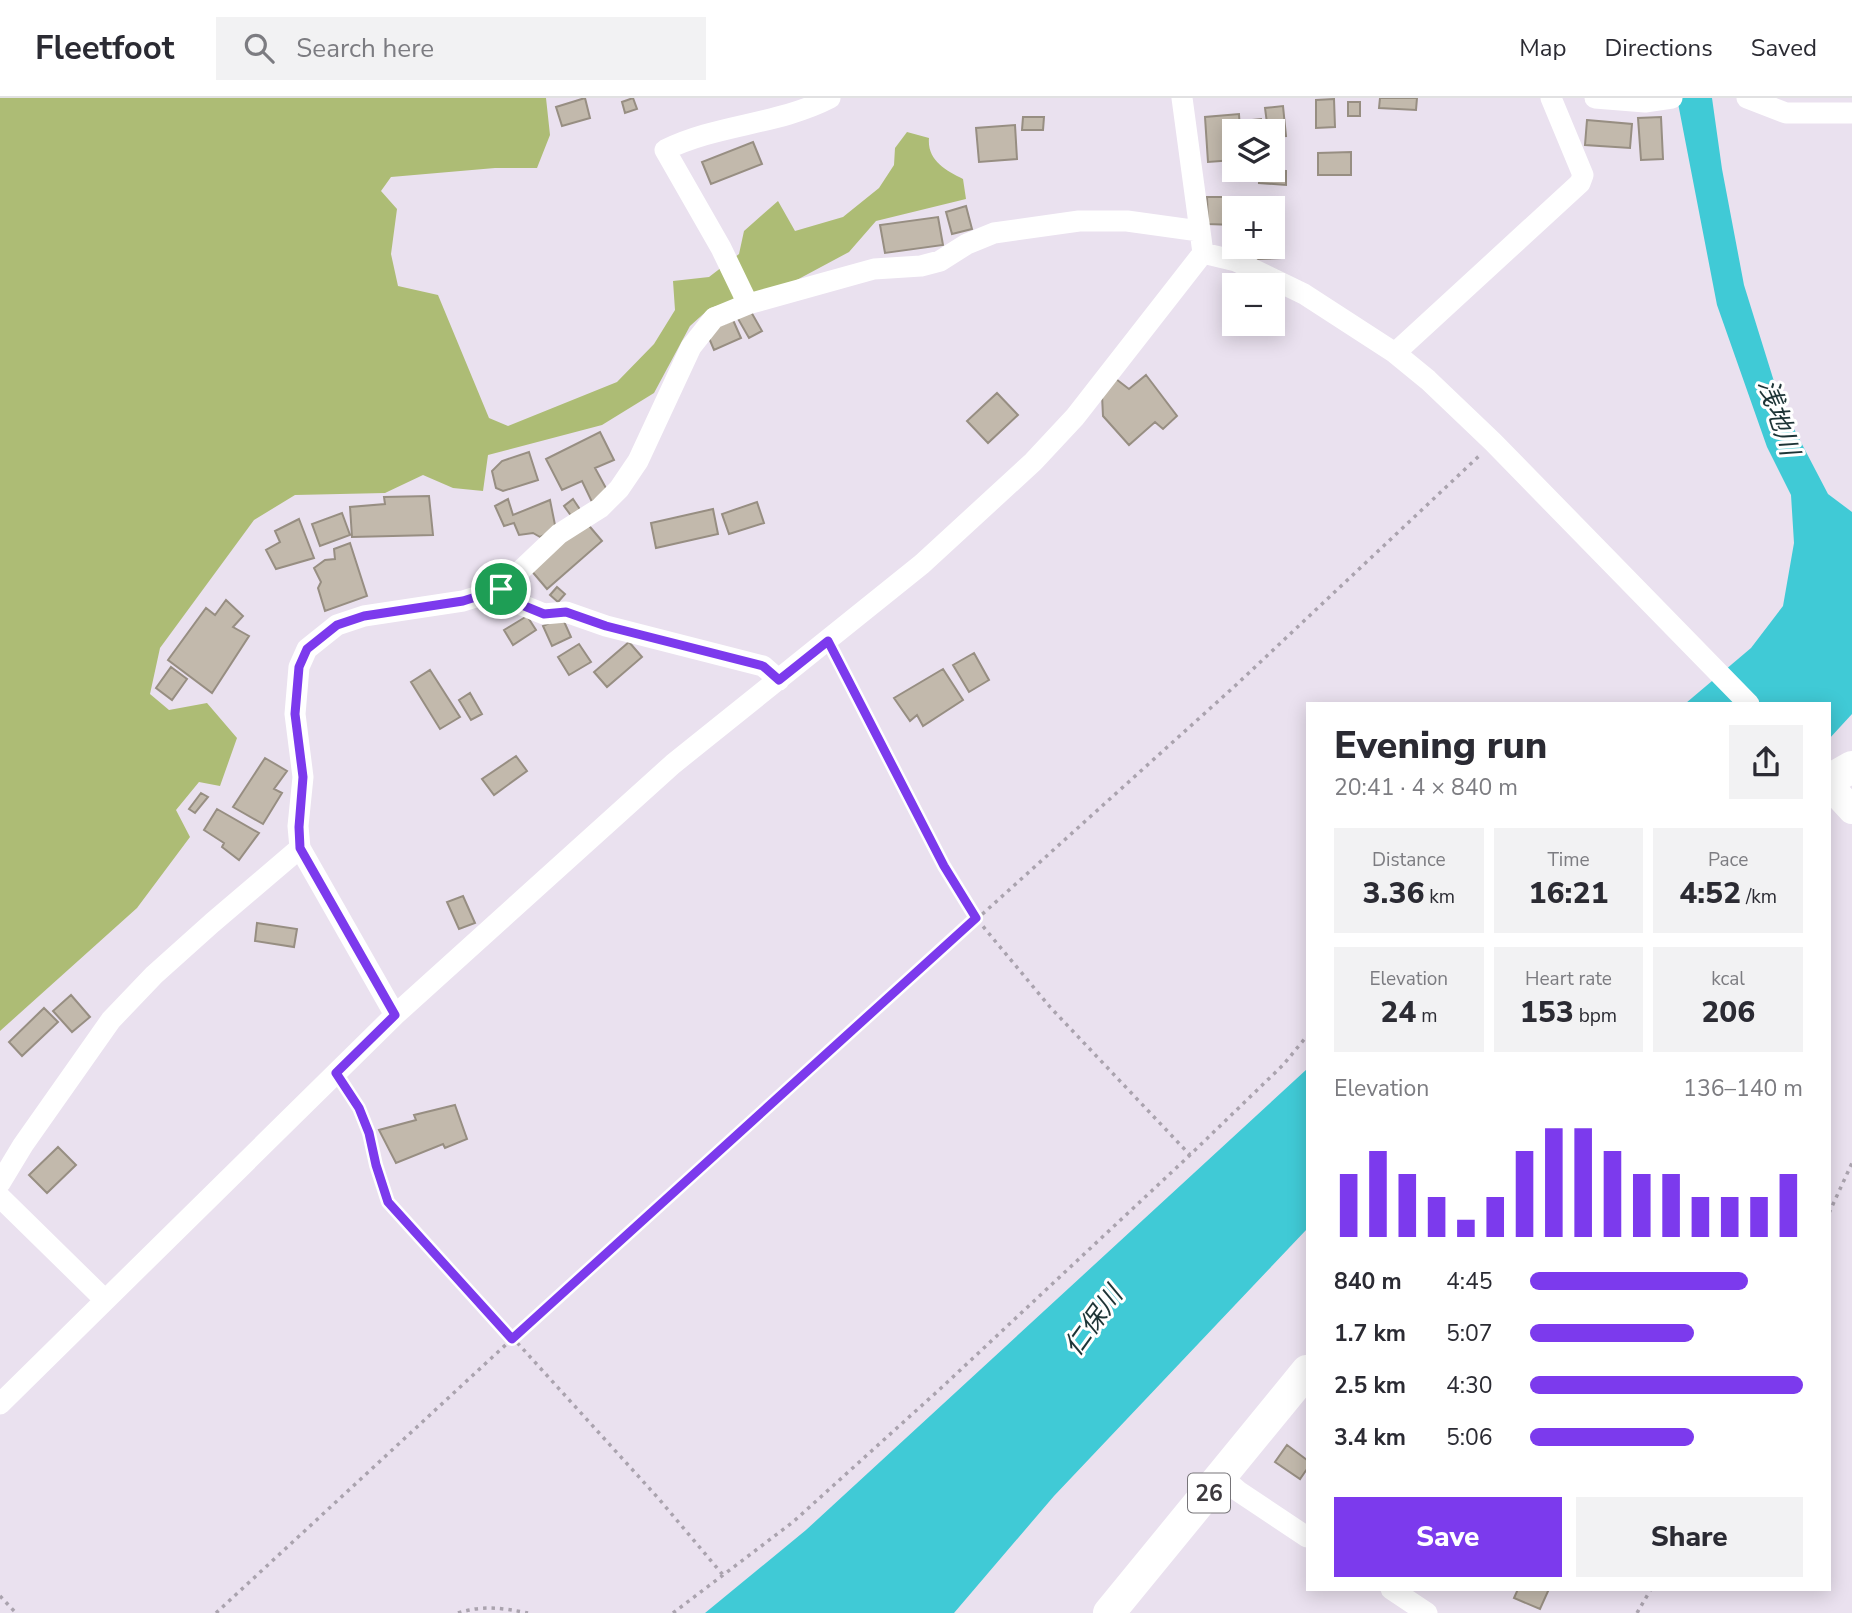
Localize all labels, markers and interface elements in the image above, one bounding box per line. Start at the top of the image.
search box [216,17,706,80]
text: Fleetfoot [35,26,174,71]
icon: search [240,29,278,67]
text: Search here [296,31,434,66]
text: Map [1519,32,1566,64]
text: Directions [1604,32,1713,64]
text: Saved [1751,32,1817,64]
map controls [1222,119,1285,336]
button: layers [1222,119,1285,182]
button: + [1222,196,1285,259]
button: − [1222,273,1285,336]
water label: 浅地川 [1750,375,1808,462]
pin [471,559,531,619]
icon: arrive [482,570,520,608]
text: Evening run [1334,720,1547,771]
button: share [1729,725,1803,799]
text: 20:41 · 4 × 840 m [1334,772,1518,803]
text: Distance [1372,847,1446,873]
text: Time [1547,847,1590,873]
text: Pace [1708,847,1748,873]
text: 3.36 [1363,873,1424,914]
text: 16:21 [1529,873,1608,914]
text: 4:52 [1679,873,1741,914]
text: km [1424,884,1455,910]
text: /km [1741,884,1777,910]
text: Elevation [1369,966,1448,992]
text: Heart rate [1525,966,1612,992]
text: kcal [1711,966,1745,992]
text: 24 [1380,992,1416,1033]
text: 153 [1520,992,1574,1033]
text: 206 [1701,992,1755,1033]
text: m [1416,1003,1437,1029]
text: bpm [1574,1003,1617,1029]
text: Elevation [1334,1073,1429,1104]
text: 136–140 m [1683,1073,1803,1104]
text: 840 m [1334,1266,1402,1297]
text: 4:45 [1446,1266,1493,1297]
water label: 仁保川 [1056,1277,1132,1363]
text: 1.7 km [1334,1318,1406,1349]
text: 5:07 [1446,1318,1493,1349]
text: 2.5 km [1334,1370,1406,1401]
text: 4:30 [1446,1370,1493,1401]
text: 3.4 km [1334,1422,1406,1453]
text: 5:06 [1446,1422,1493,1453]
road number: 26 [1188,1474,1230,1512]
button: Save [1334,1497,1562,1577]
button: Share [1576,1497,1803,1577]

